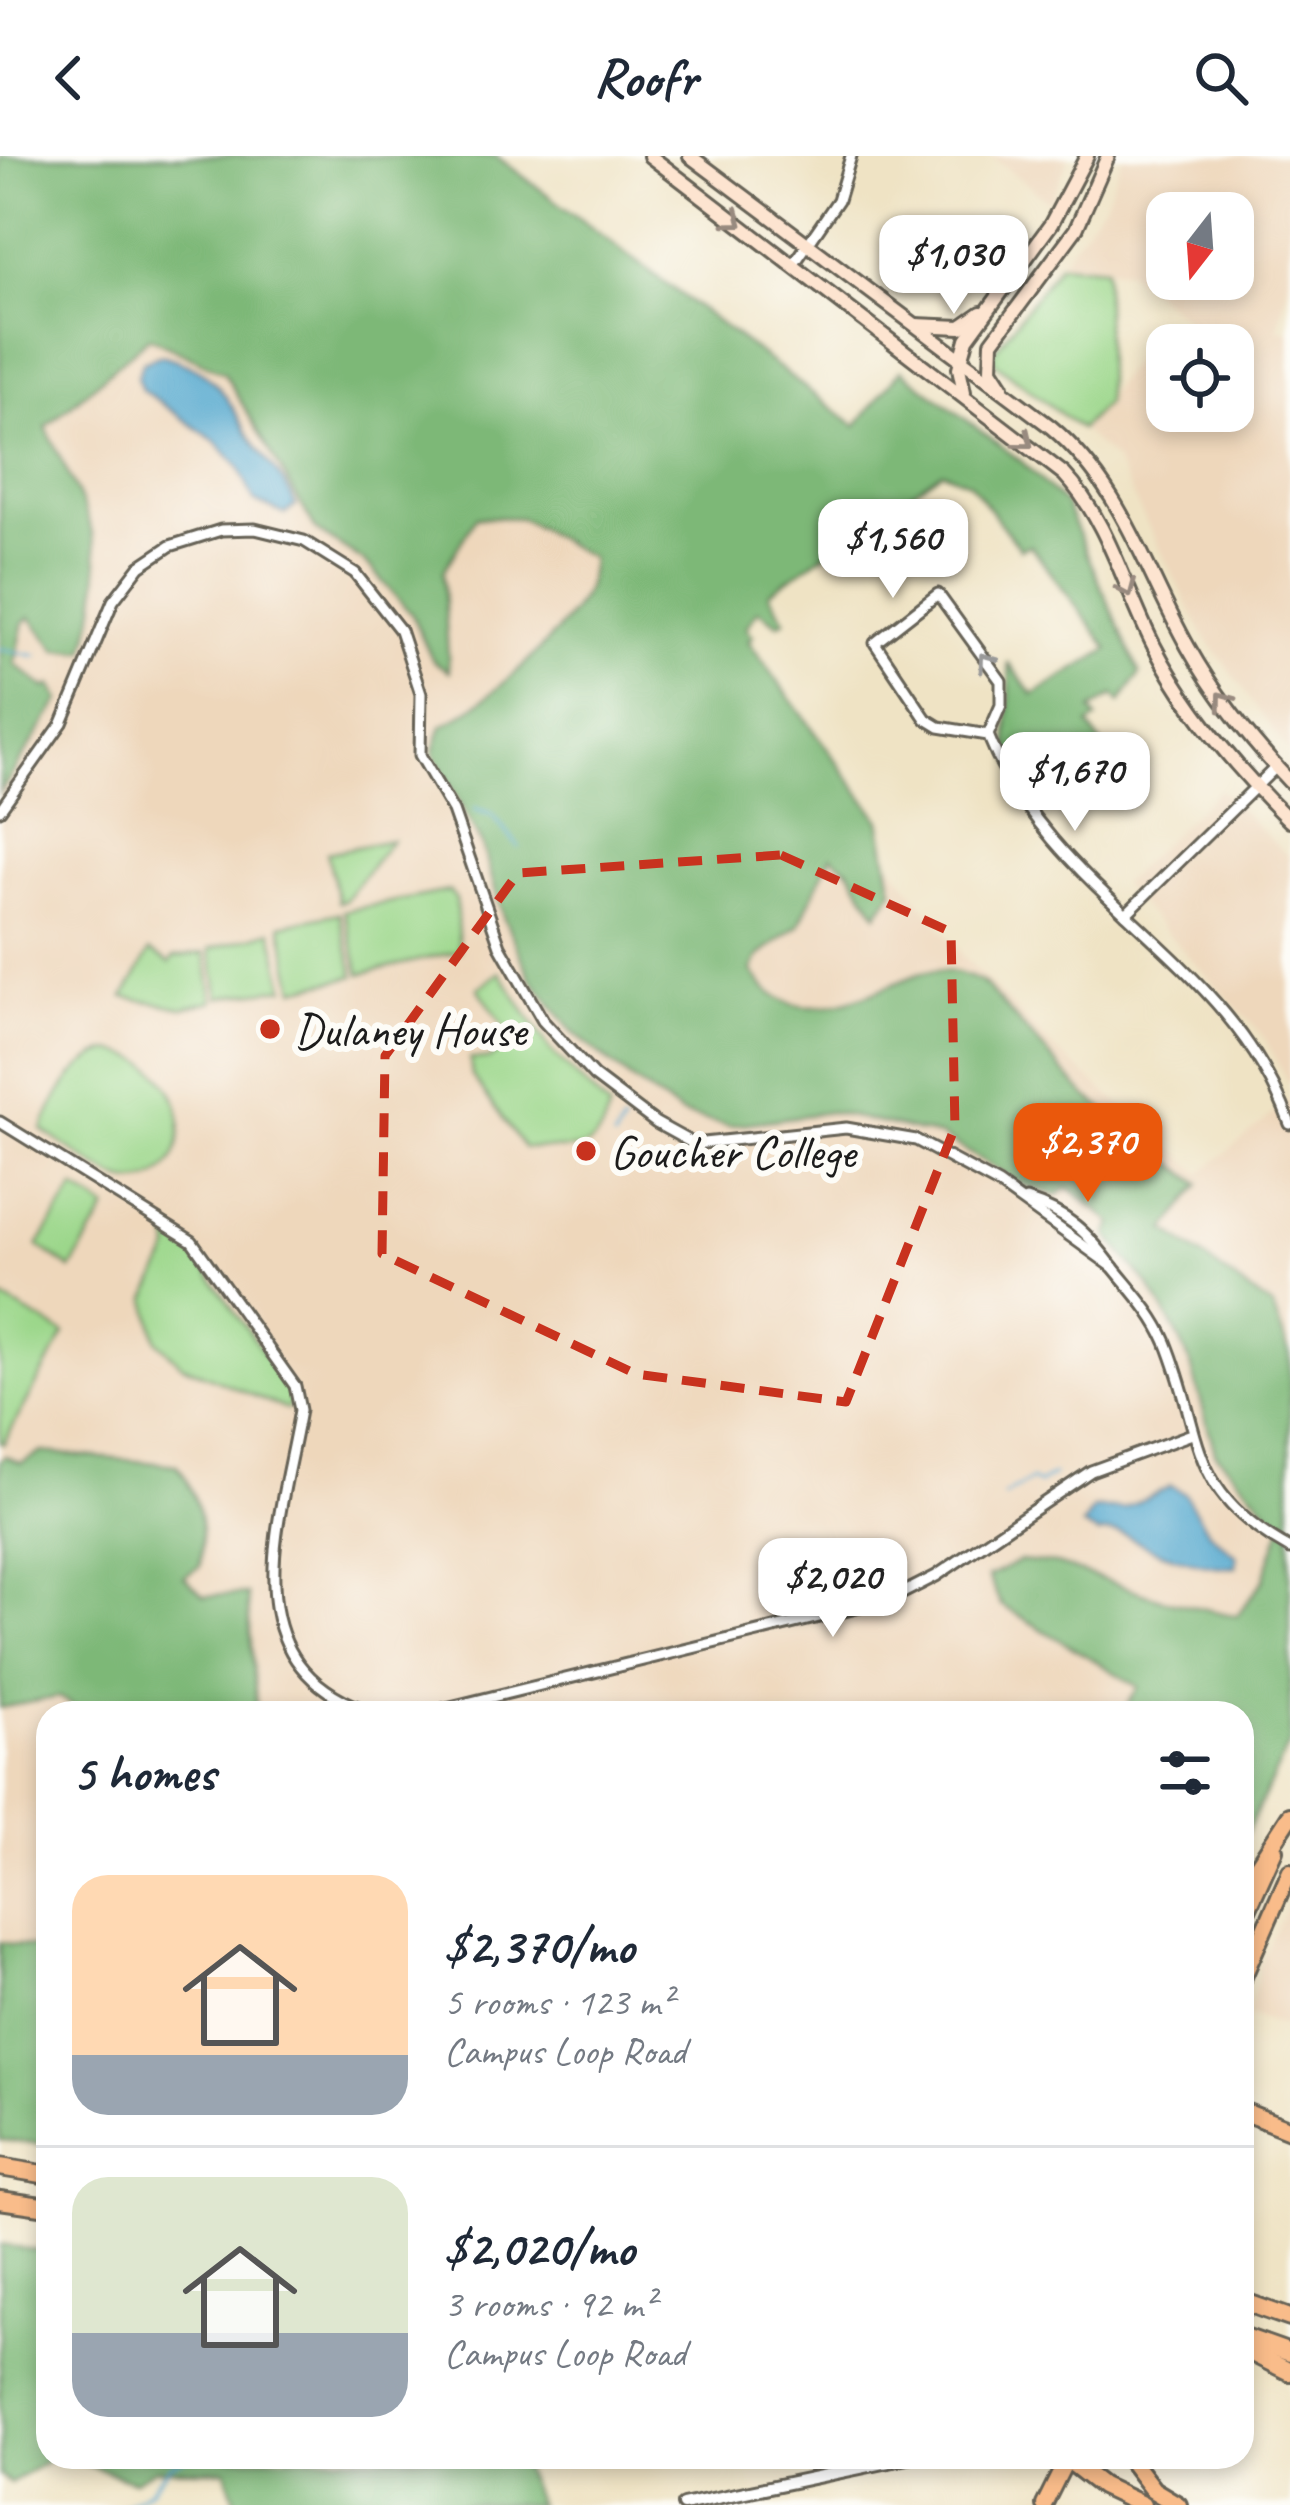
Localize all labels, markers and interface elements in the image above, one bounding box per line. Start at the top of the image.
text: Roofr [593,44,697,112]
icon: back [36,45,102,111]
icon: search [1188,45,1254,111]
north arrow [1146,192,1254,300]
map controls [1146,192,1254,432]
one-way arrow [722,206,744,227]
pin: $1,030 [856,215,1052,317]
text: $1,030 [906,229,1002,278]
button: locate [1146,324,1254,432]
one-way arrow [1011,427,1033,448]
pin: $1,560 [795,499,991,601]
text: $1,560 [845,513,941,562]
one-way arrow [1113,577,1137,598]
one-way arrow [978,652,1000,674]
one-way arrow [1216,692,1238,713]
pin: $1,670 [977,732,1173,834]
text: $1,670 [1027,746,1123,795]
place label: Dulaney House [294,1000,530,1060]
marker: Dulaney House [257,1016,283,1042]
pin: $2,370 [990,1103,1186,1205]
text: $2,370 [1040,1117,1136,1166]
place label: Goucher College [610,1122,859,1182]
marker: Goucher College [573,1138,599,1164]
pin: $2,020 [735,1538,931,1640]
text: $2,020 [785,1552,881,1601]
icon: filters [1152,1740,1218,1806]
text: 5 homes [72,1741,215,1805]
text: $2,370/mo [444,1914,634,1978]
icon: home [168,1923,312,2067]
text: 5 rooms · 123 m² [444,1978,672,2027]
text: Campus Loop Road [444,2027,686,2076]
text: $2,020/mo [444,2216,634,2280]
icon: home [168,2225,312,2369]
text: 3 rooms · 92 m² [444,2280,655,2329]
text: Campus Loop Road [444,2329,686,2378]

